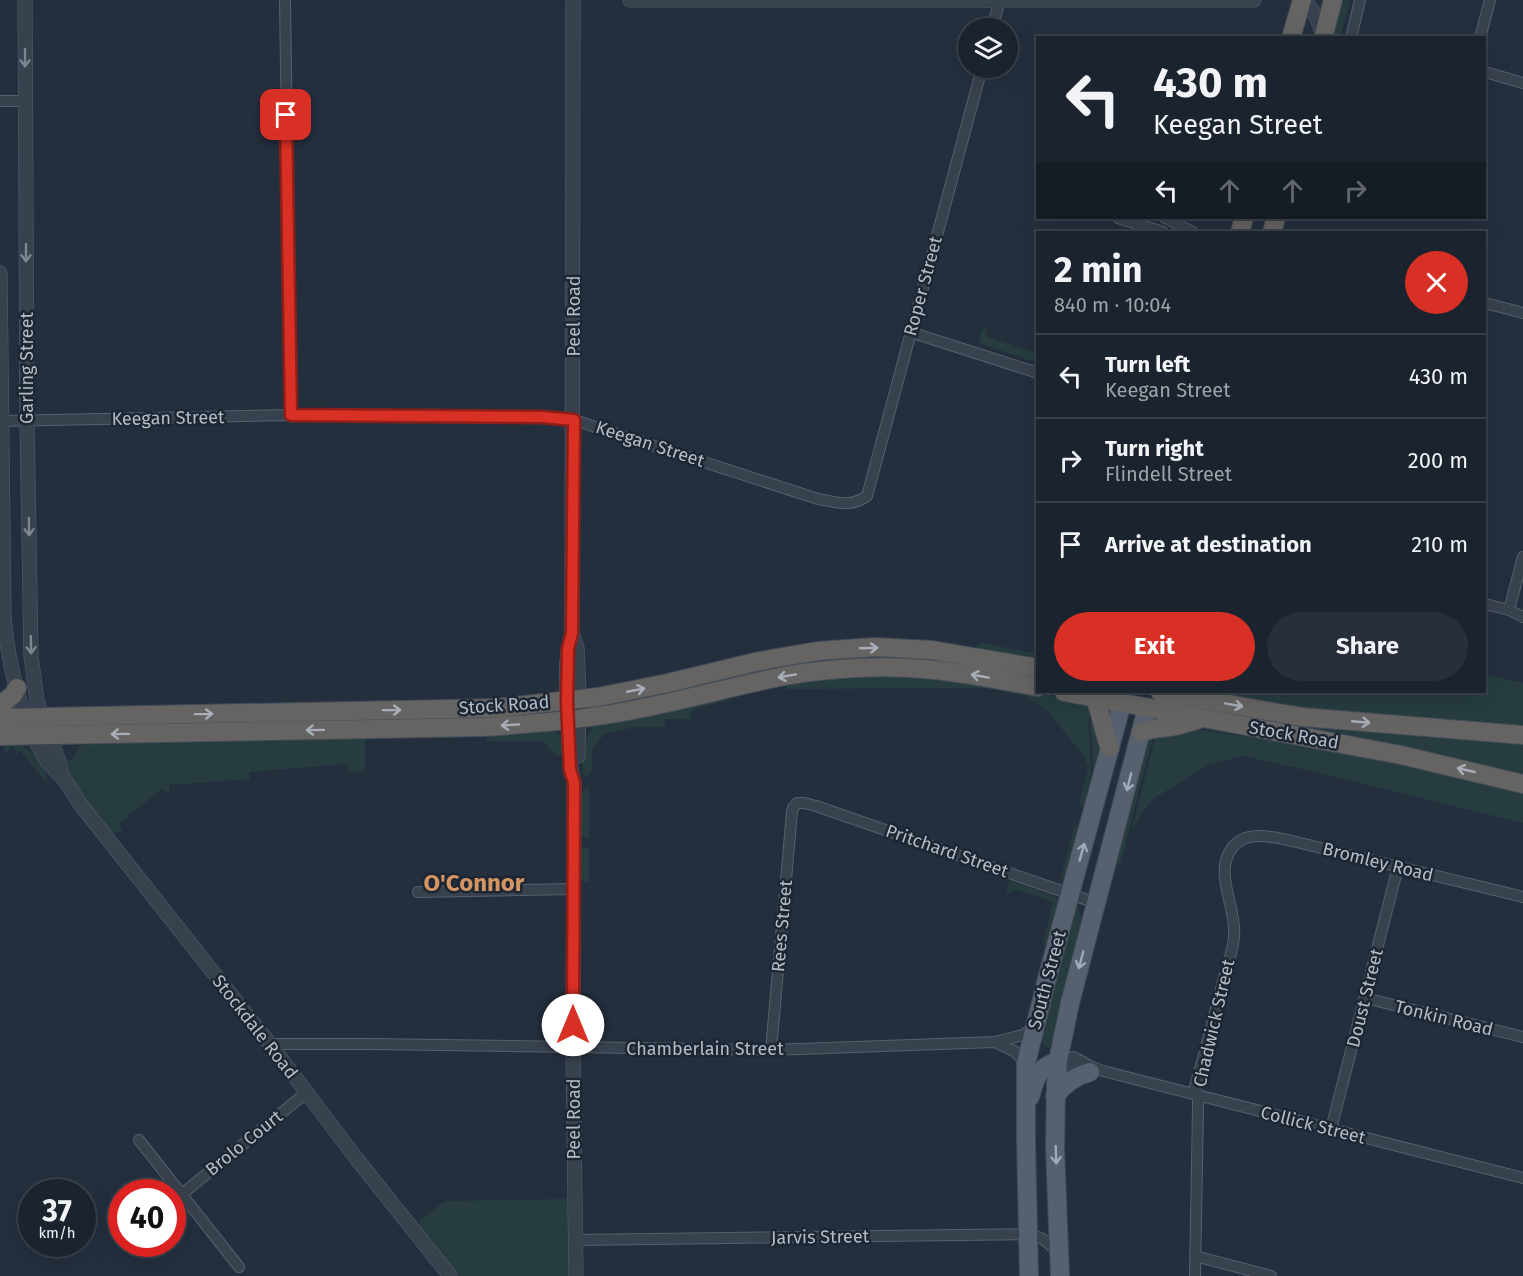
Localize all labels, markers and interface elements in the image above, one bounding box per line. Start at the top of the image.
map controls [958,18,1018,78]
button: layers [958,18,1018,78]
one-way arrow [19,48,31,68]
text: 430 m [1153,58,1268,108]
icon: left [1054,60,1132,138]
pin [260,89,311,140]
icon: arrive [269,98,302,131]
text: Keegan Street [1153,109,1322,141]
icon: left [1150,174,1183,207]
icon: ahead [1213,174,1246,207]
icon: ahead [1276,174,1309,207]
icon: right [1339,174,1372,207]
street label: Roper Street [899,233,947,338]
one-way arrow [20,243,32,263]
text: 2 min [1054,248,1143,292]
button: close [1405,251,1468,314]
street label: Peel Road [563,275,585,357]
text: 840 m · 10:04 [1054,293,1171,317]
street label: Garling Street [16,312,38,424]
text: Turn left [1105,351,1190,378]
icon: left [1054,360,1087,393]
text: 430 m [1409,363,1468,390]
text: Keegan Street [1105,378,1230,402]
street label: Keegan Street [111,406,225,430]
street label: Keegan Street [593,416,708,472]
text: Turn right [1105,435,1204,462]
icon: right [1054,444,1087,477]
text: 200 m [1408,447,1468,474]
text: Flindell Street [1105,462,1232,486]
one-way arrow [24,517,35,537]
icon: arrive [1054,528,1087,561]
text: Arrive at destination [1105,531,1312,558]
text: 210 m [1411,531,1468,558]
button: Exit [1054,612,1255,681]
button: Share [1267,612,1468,681]
one-way arrow [25,635,36,655]
one-way arrow [858,642,878,654]
one-way arrow [971,670,991,681]
one-way arrow [777,671,797,682]
one-way arrow [626,684,646,695]
street label: Stock Road [458,691,550,719]
one-way arrow [1224,700,1243,711]
one-way arrow [382,704,402,716]
one-way arrow [194,708,214,719]
street label: Stock Road [1247,716,1341,754]
one-way arrow [1351,717,1370,728]
one-way arrow [500,720,520,731]
one-way arrow [305,725,325,736]
one-way arrow [110,728,130,740]
one-way arrow [1457,764,1476,775]
one-way arrow [1122,772,1134,791]
street label: Pritchard Street [883,820,1012,882]
street label: Bromley Road [1320,838,1436,886]
one-way arrow [1076,843,1088,862]
district label: O'Connor [424,869,525,897]
street label: Rees Street [767,879,797,973]
street label: South Street [1023,928,1071,1032]
street label: Doust Street [1342,946,1388,1050]
one-way arrow [1075,950,1086,969]
street label: Chadwick Street [1189,957,1239,1089]
street label: Stockdale Road [208,971,302,1083]
position arrow [541,993,605,1057]
street label: Tonkin Road [1393,995,1495,1041]
street label: Chamberlain Street [626,1038,784,1060]
street label: Peel Road [563,1078,585,1160]
street label: Collick Street [1258,1101,1368,1149]
street label: Brolo Court [201,1105,287,1181]
one-way arrow [1050,1144,1061,1164]
speed limit sign: 40 [108,1179,186,1257]
text: 37 [42,1193,72,1229]
text: km/h [38,1224,76,1242]
street label: Jarvis Street [771,1225,870,1249]

